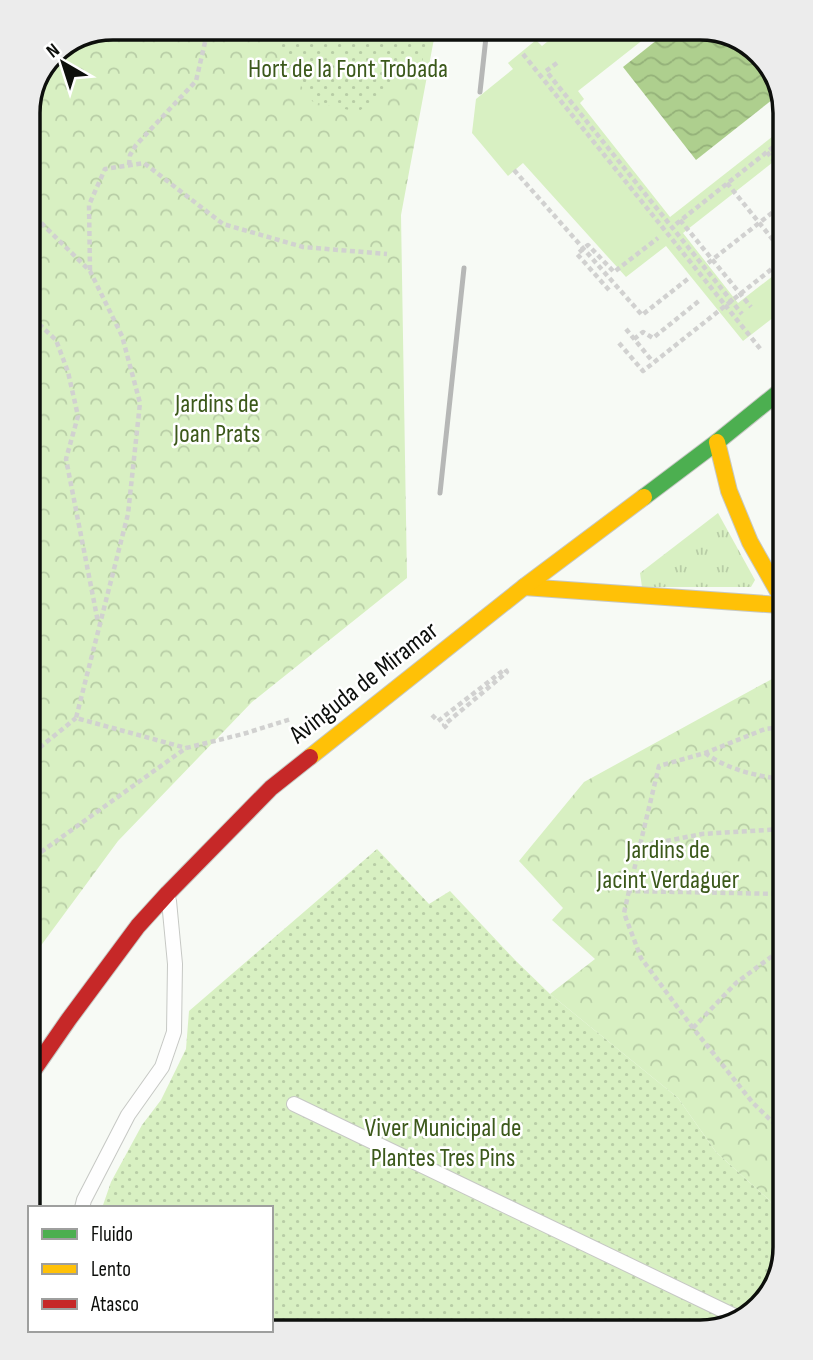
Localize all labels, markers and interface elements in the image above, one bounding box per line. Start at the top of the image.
north arrow [28,28,98,98]
text: N [42,39,64,63]
park label: Hort de la Font Trobada [248,54,448,85]
park label: Jardins de Joan Prats [173,389,260,450]
street label: Avinguda de Miramar [283,615,445,751]
park label: Jardins de Jacint Verdaguer [596,835,740,896]
park label: Viver Municipal de Plantes Tres Pins [365,1113,521,1174]
legend [28,1206,273,1332]
text: Fluido [91,1222,133,1247]
text: Lento [91,1257,131,1282]
text: Atasco [90,1292,139,1317]

